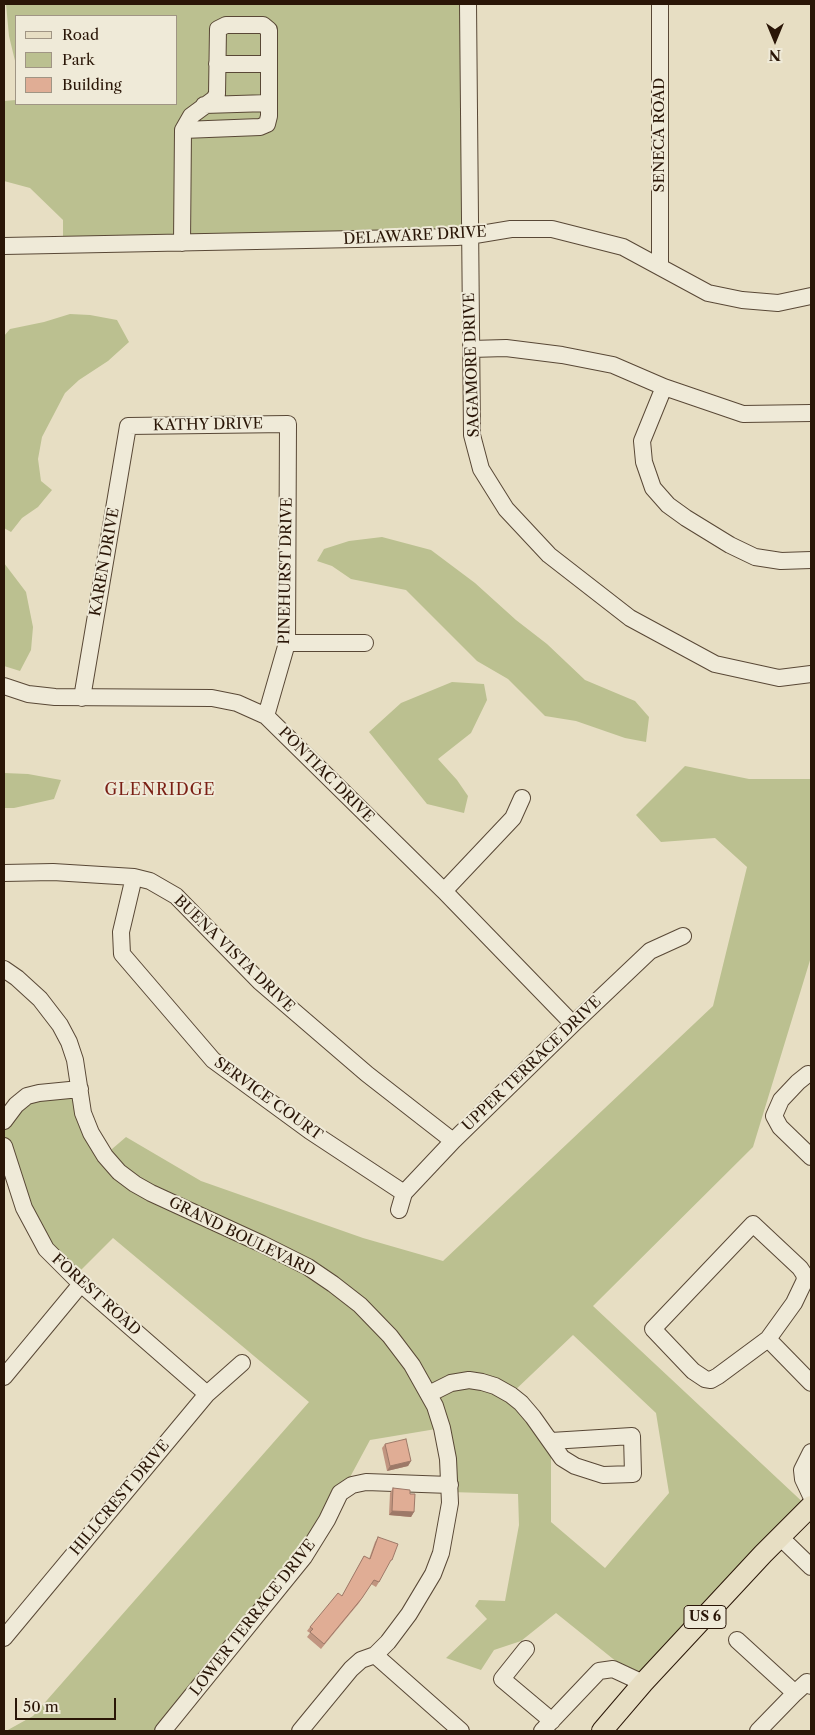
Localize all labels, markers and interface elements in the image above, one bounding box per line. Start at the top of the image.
legend [15,15,178,105]
north arrow [750,15,800,65]
text: Road [62,25,99,44]
text: N [769,46,781,64]
text: Park [62,50,95,69]
text: Building [62,75,122,94]
street label: SENECA ROAD [651,78,669,192]
street label: DELAWARE DRIVE [343,223,487,249]
street label: SAGAMORE DRIVE [460,292,484,438]
street label: KATHY DRIVE [153,415,263,435]
street label: PINEHURST DRIVE [276,497,296,645]
street label: KAREN DRIVE [87,506,123,618]
street label: PONTIAC DRIVE [275,724,377,826]
district label: GLENRIDGE [103,780,217,800]
street label: BUENA VISTA DRIVE [170,892,298,1016]
street label: UPPER TERRACE DRIVE [459,993,605,1135]
street label: SERVICE COURT [210,1054,326,1144]
street label: GRAND BOULEVARD [166,1194,318,1280]
street label: FOREST ROAD [48,1250,144,1340]
street label: HILLCREST DRIVE [66,1437,174,1559]
street label: LOWER TERRACE DRIVE [186,1536,320,1700]
road number: US 6 [684,1605,726,1628]
scale bar [18,1688,119,1720]
text: 50 m [23,1697,59,1716]

